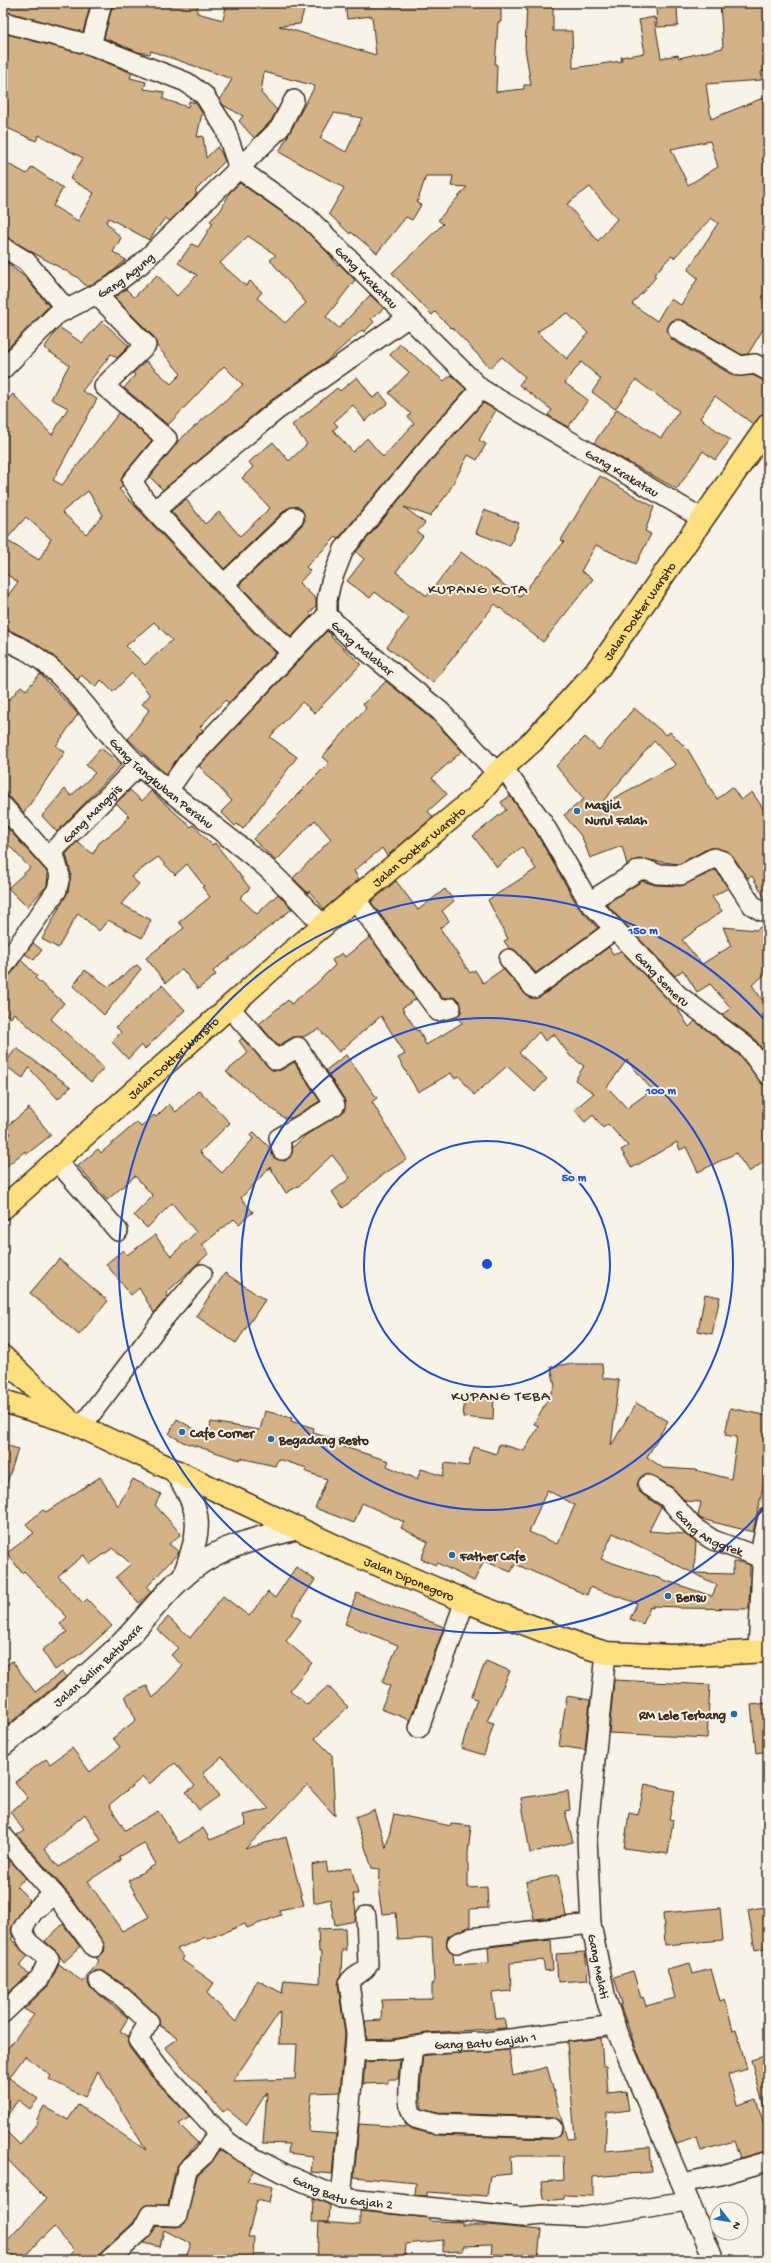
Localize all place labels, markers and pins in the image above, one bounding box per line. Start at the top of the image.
place label: Masjid Nurul Falah [585,799,647,829]
marker: Masjid Nurul Falah [572,806,582,816]
centre of rings [480,1257,494,1271]
place label: Cafe Corner [189,1426,255,1442]
marker: Cafe Corner [177,1427,187,1437]
marker: Begadang Resto [266,1434,276,1444]
place label: Begadang Resto [278,1434,369,1449]
place label: Father Cafe [459,1549,527,1565]
marker: Father Cafe [447,1550,457,1560]
marker: Bensu [663,1591,673,1601]
place label: Bensu [675,1591,707,1606]
place label: RM Lele Terbang [638,1709,727,1724]
marker: RM Lele Terbang [729,1709,739,1719]

